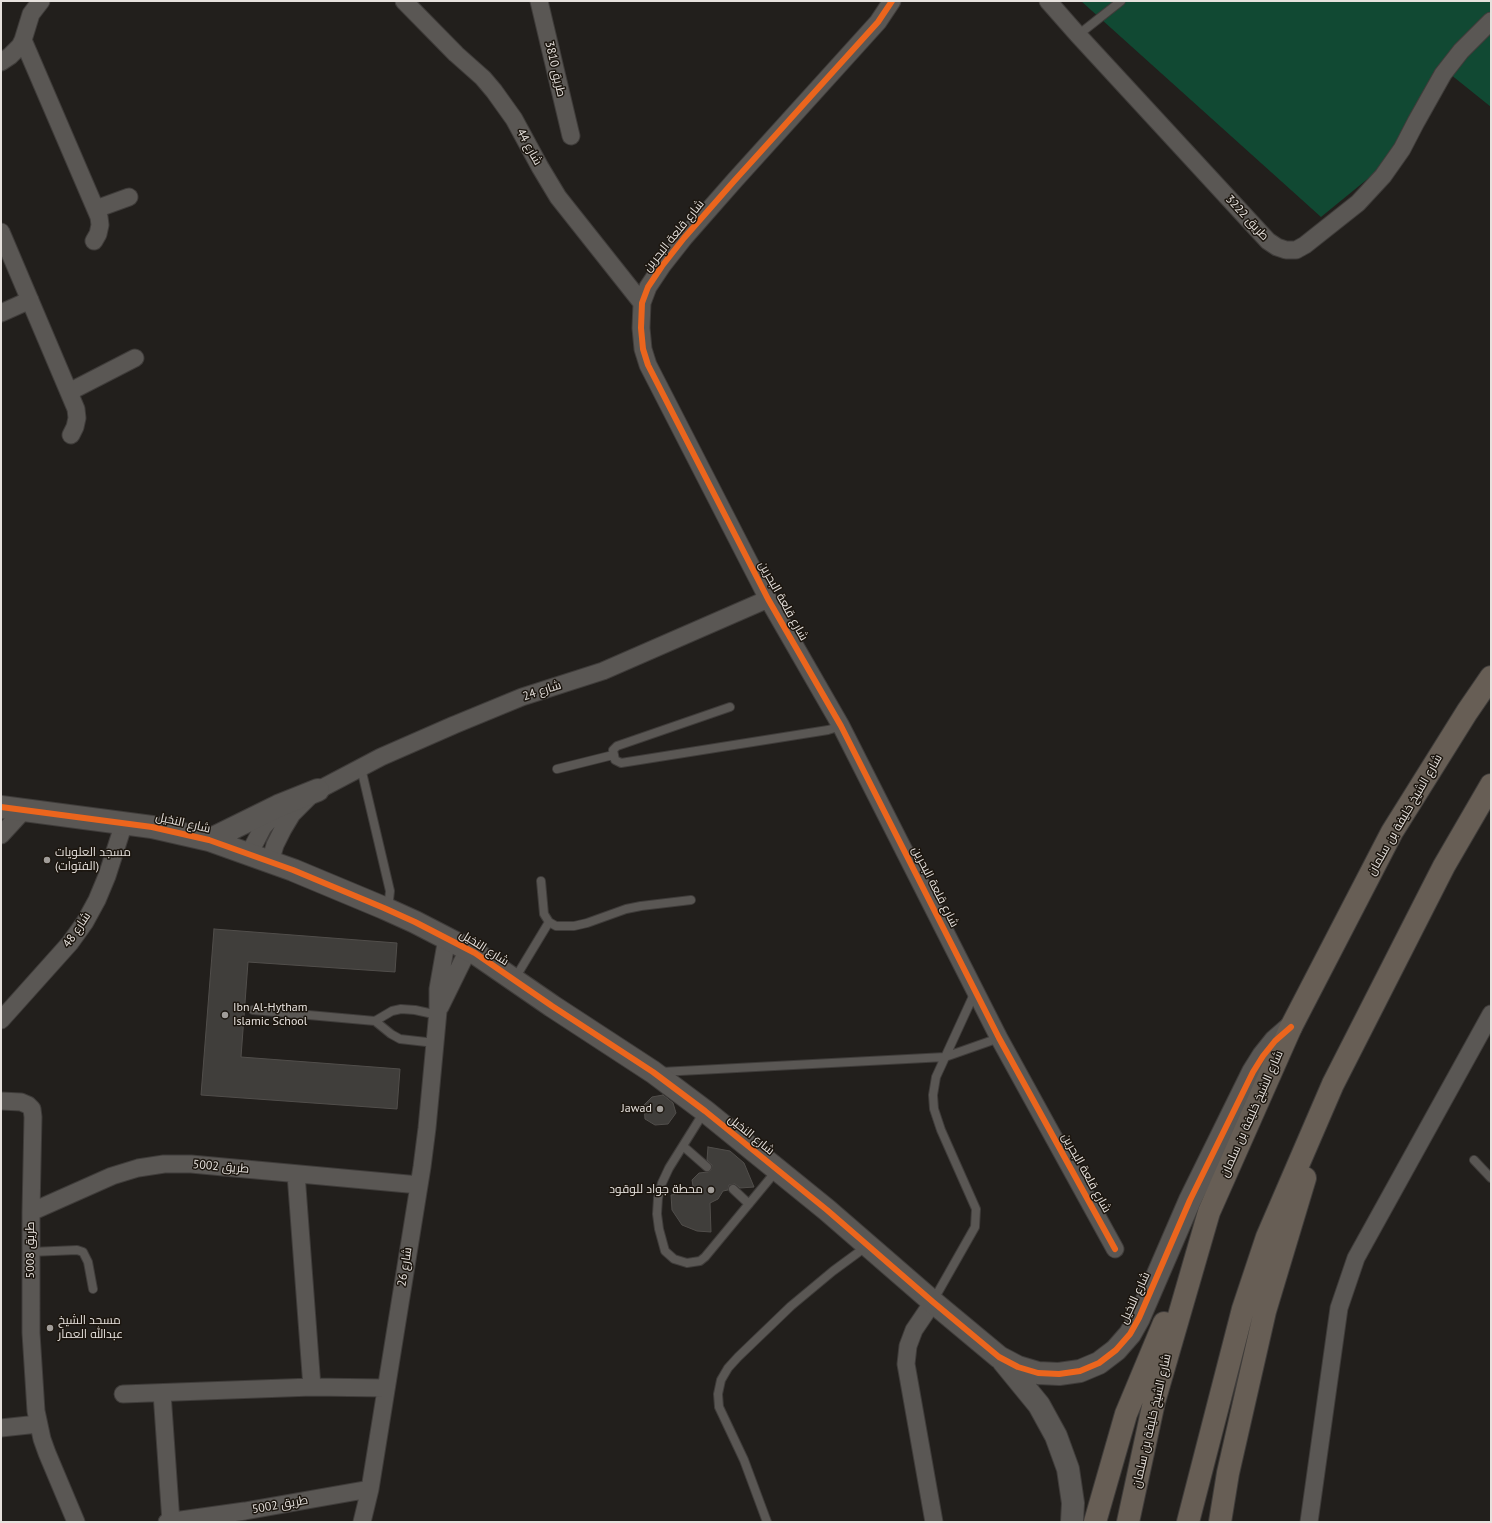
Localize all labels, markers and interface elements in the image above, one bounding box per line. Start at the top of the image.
street label: طريق 3810 [542,40,568,98]
street label: شارع 44 [513,126,545,168]
street label: طريق 3222 [1222,192,1272,244]
street label: شارع قلعة البحرين [641,197,707,275]
street label: شارع قلعة البحرين [755,559,811,643]
street label: شارع 24 [521,678,563,704]
street label: شارع الشيخ خليفة بن سلمان [1364,752,1446,878]
street label: شارع النخيل [154,810,212,836]
street label: شارع قلعة البحرين [908,844,962,930]
place label: مسجد العلويات (الفتوات) [55,846,131,874]
marker: مسجد العلويات (الفتوات) [42,855,52,865]
street label: شارع 48 [60,910,94,950]
street label: شارع النخيل [457,927,511,969]
place label: Ibn Al-Hytham Islamic School [233,1001,308,1029]
marker: Ibn Al-Hytham Islamic School [220,1010,230,1020]
street label: شارع الشيخ خليفة بن سلمان [1218,1048,1286,1180]
place label: Jawad [621,1102,652,1116]
marker: Jawad [655,1104,665,1114]
street label: شارع النخيل [725,1112,777,1158]
street label: شارع قلعة البحرين [1058,1131,1114,1215]
street label: طريق 5002 [192,1157,250,1177]
place label: محطة جواد للوقود [609,1183,703,1197]
marker: محطة جواد للوقود [706,1185,716,1195]
street label: طريق 5008 [24,1222,38,1278]
street label: شارع 26 [395,1246,415,1288]
street label: شارع النخيل [1117,1270,1153,1326]
place label: مسجد الشيخ عبدالله العمار [58,1314,123,1342]
marker: مسجد الشيخ عبدالله العمار [45,1323,55,1333]
street label: شارع الشيخ خليفة بن سلمان [1130,1352,1174,1490]
street label: طريق 5002 [251,1493,309,1517]

